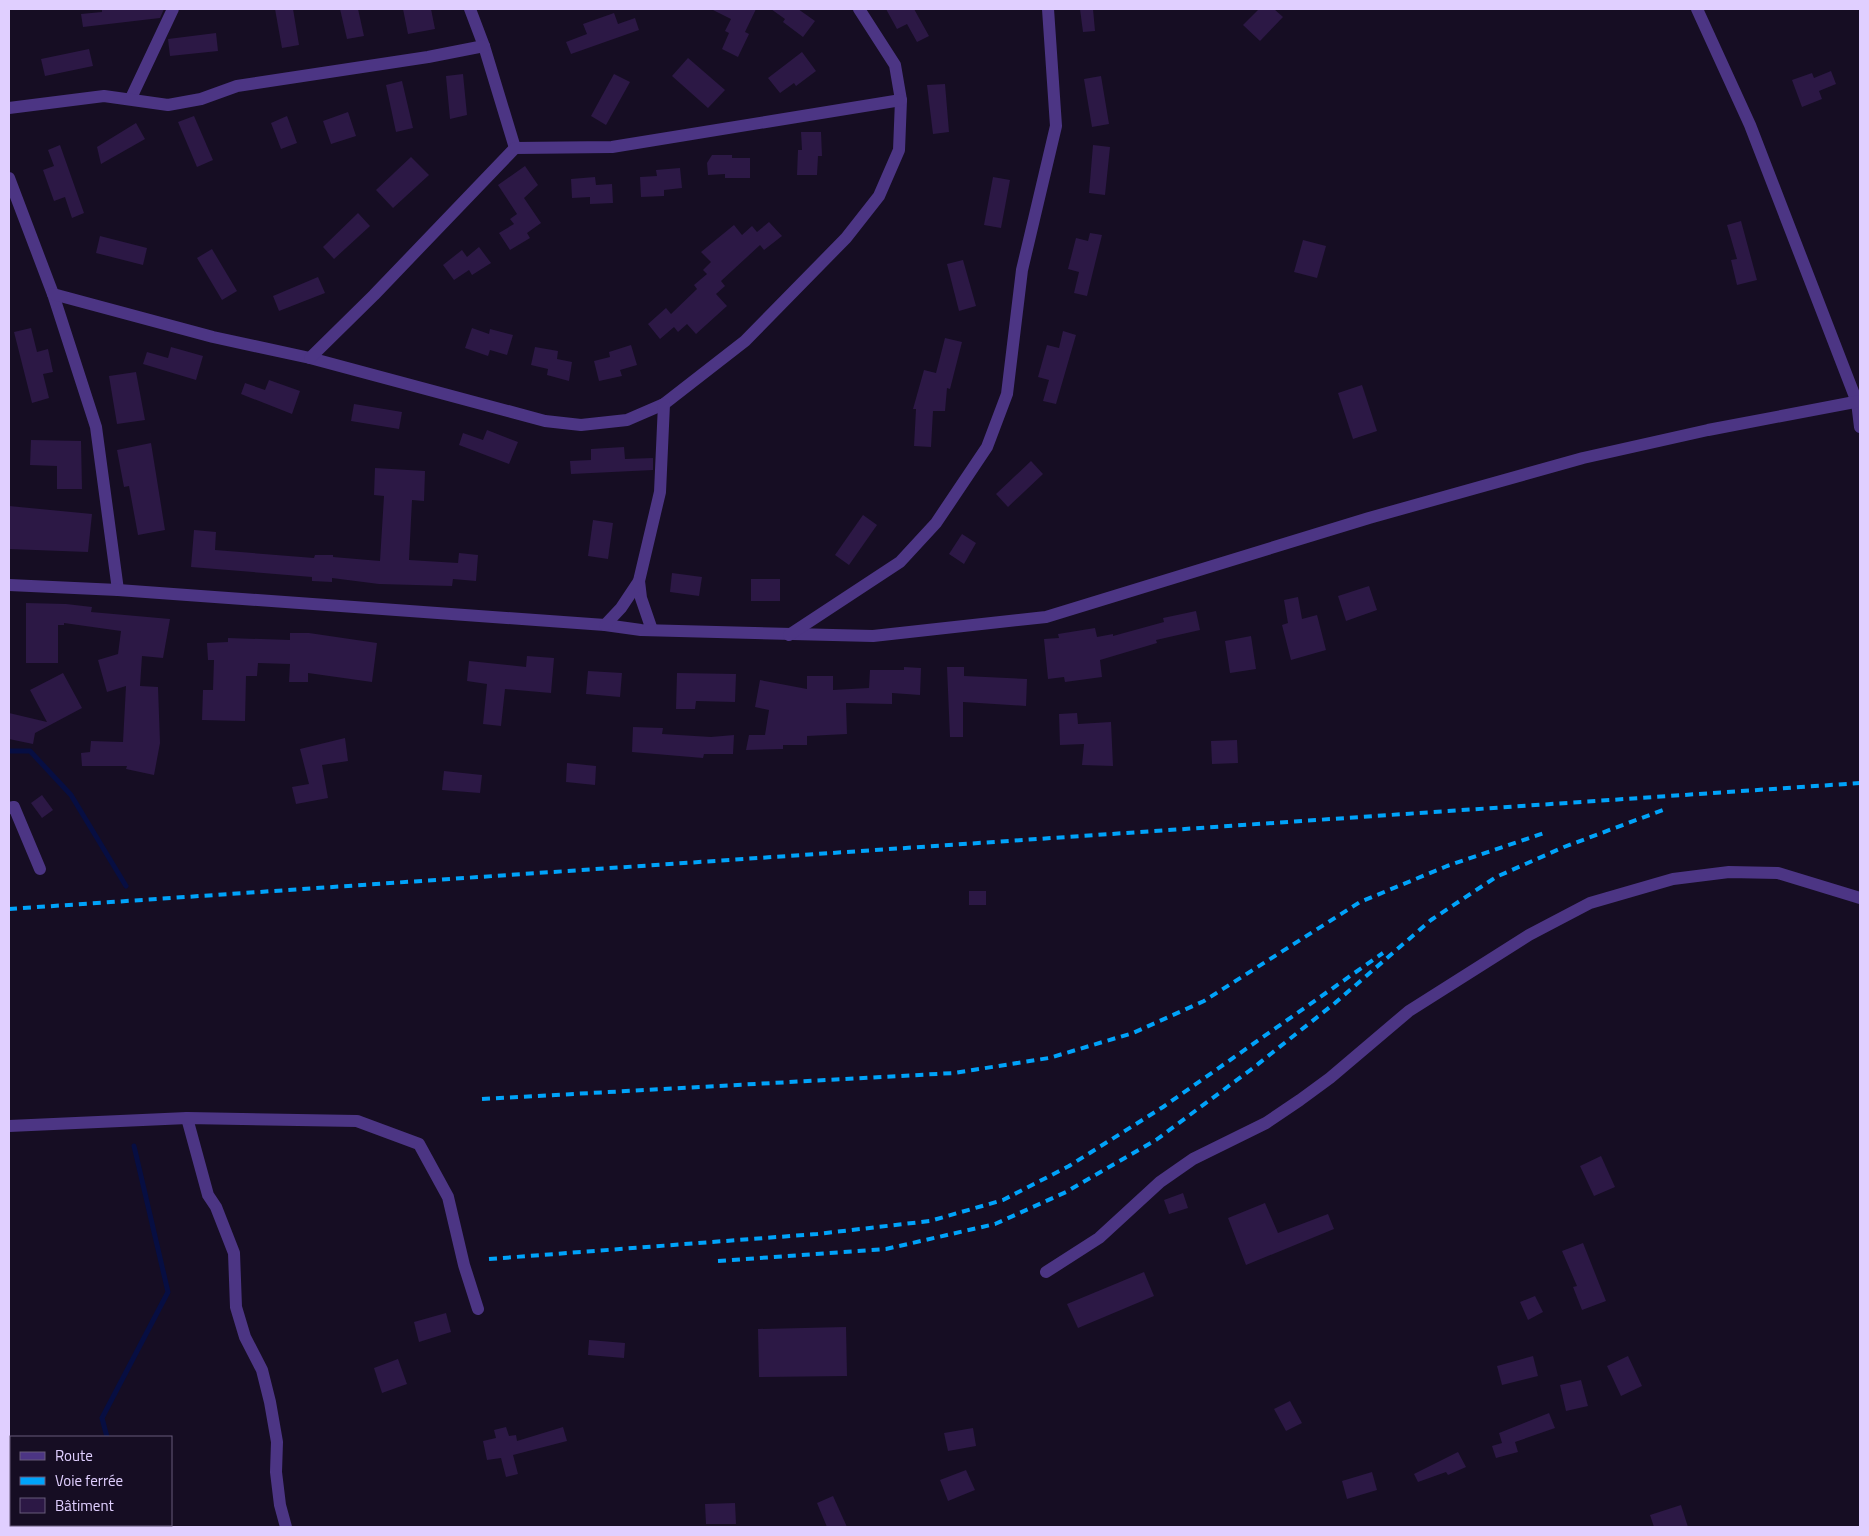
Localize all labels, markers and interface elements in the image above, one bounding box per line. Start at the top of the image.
legend [10,1436,172,1526]
text: Route [55,1444,93,1467]
text: Voie ferrée [55,1469,123,1492]
text: Bâtiment [55,1494,114,1517]

